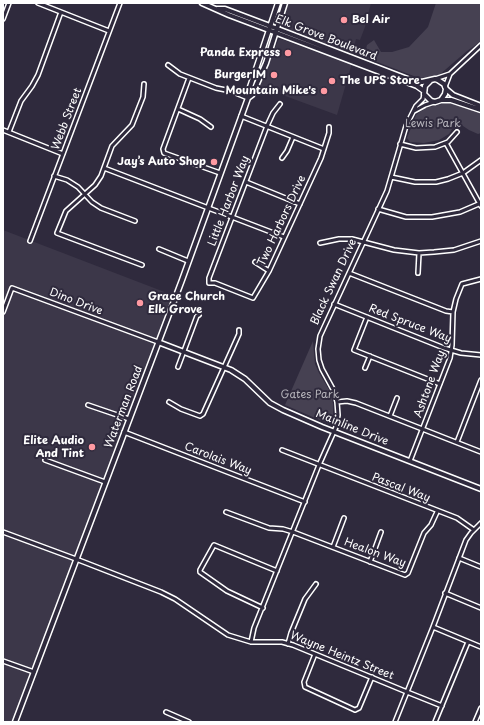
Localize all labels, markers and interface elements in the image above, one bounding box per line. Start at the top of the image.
street label: Elk Grove Boulevard [273,12,379,64]
place label: Bel Air [352,13,390,27]
marker: Bel Air [339,15,349,25]
place label: Panda Express [200,46,280,60]
marker: Panda Express [283,48,293,58]
place label: BurgerIM [214,68,266,82]
marker: BurgerIM [269,70,279,80]
place label: The UPS Store [340,74,420,88]
marker: The UPS Store [327,76,337,86]
place label: Mountain Mike's [226,84,316,98]
street label: Webb Street [49,86,85,152]
marker: Mountain Mike's [319,86,329,96]
park label: Lewis Park [405,117,461,131]
street label: Little Harbor Way [206,154,252,248]
place label: Jay’s Auto Shop [117,155,206,169]
marker: Jay’s Auto Shop [209,157,219,167]
street label: Two Harbors Drive [255,173,309,269]
street label: Black Swan Drive [308,237,360,327]
street label: Dino Drive [48,286,104,318]
place label: Grace Church Elk Grove [148,290,225,316]
marker: Grace Church Elk Grove [135,298,145,308]
street label: Red Spruce Way [367,302,453,346]
street label: Ashtone Way [412,348,448,420]
street label: Waterman Road [102,364,146,450]
park label: Gates Park [281,388,339,402]
street label: Mainline Drive [314,407,390,449]
place label: Elite Audio And Tint [23,434,84,460]
street label: Carolais Way [183,440,253,478]
marker: Elite Audio And Tint [87,442,97,452]
street label: Pascal Way [370,471,432,505]
street label: Healon Way [342,536,408,570]
street label: Wayne Heintz Street [288,629,396,683]

